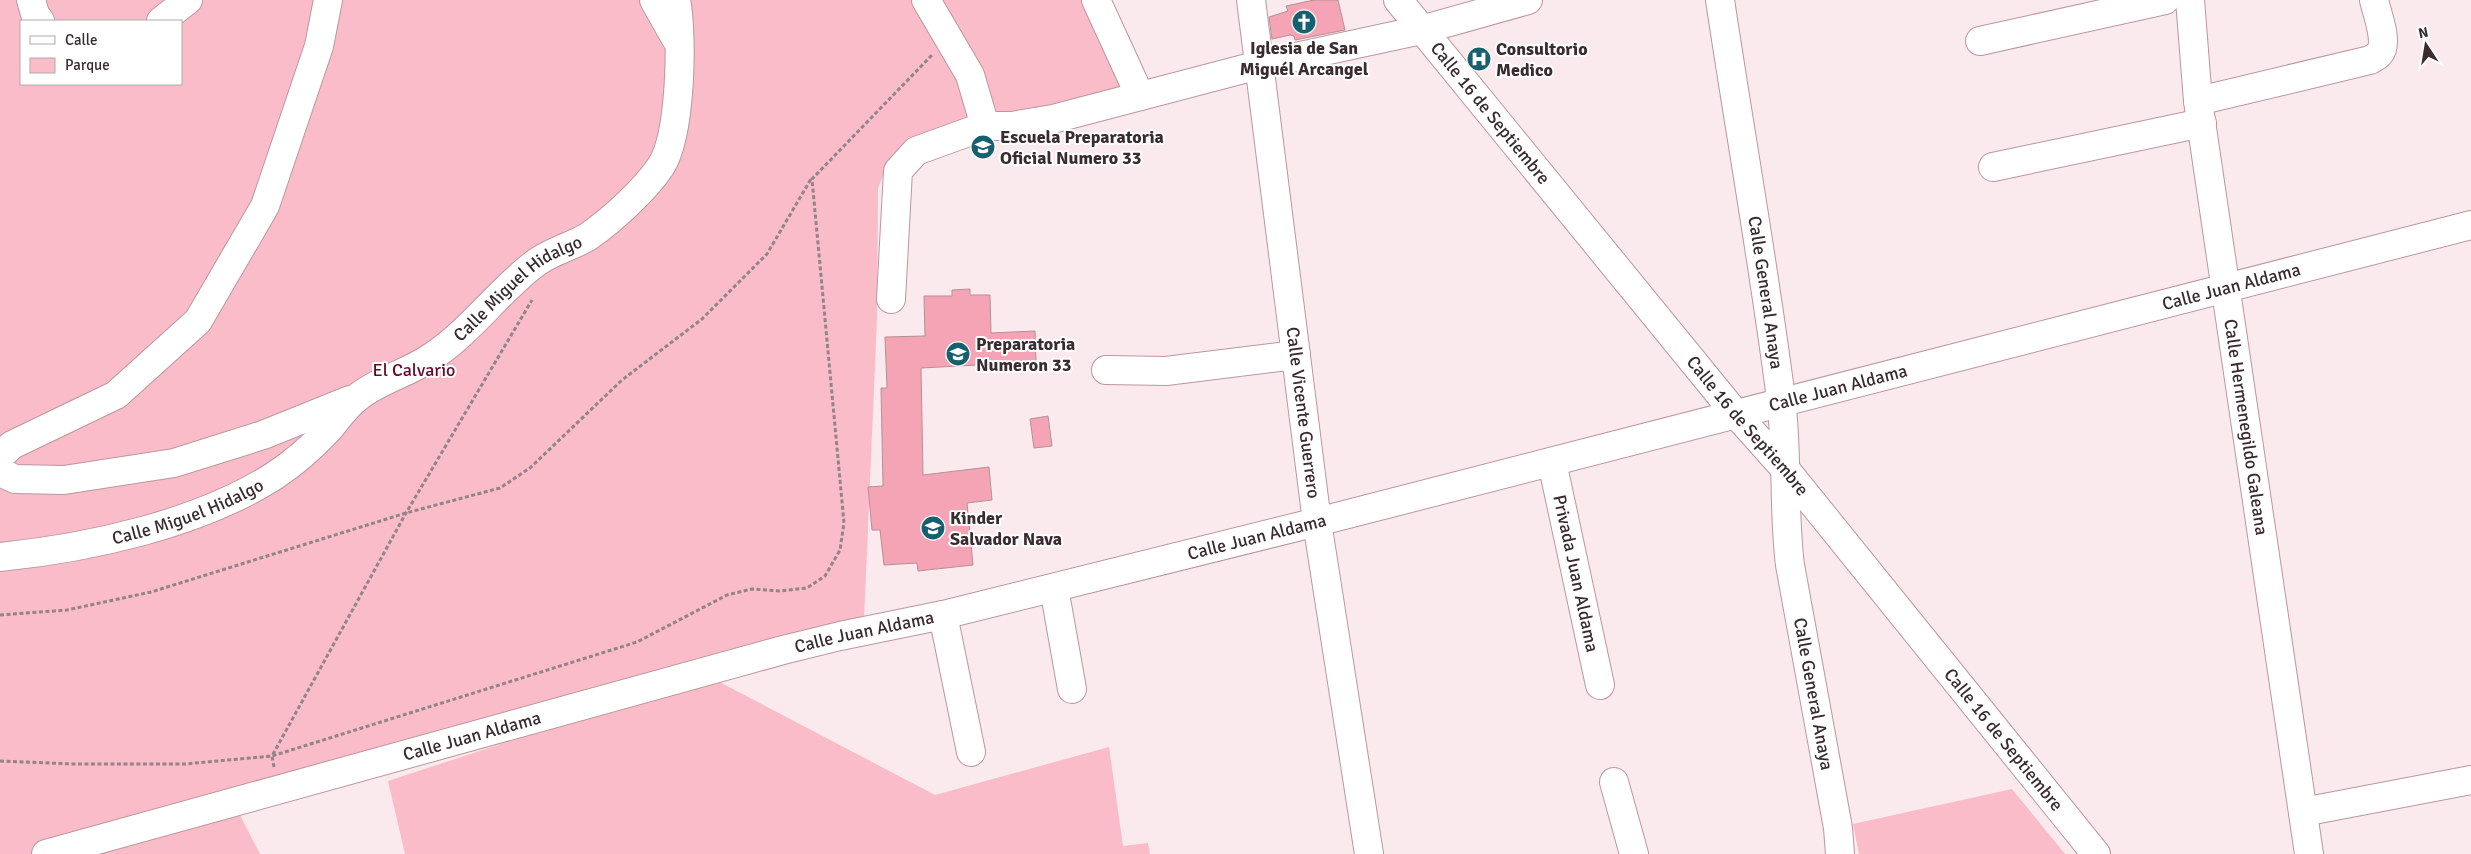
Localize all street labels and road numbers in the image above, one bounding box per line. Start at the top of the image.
street label: Calle 16 de Septiembre [1426,38,1555,189]
street label: Calle General Anaya [1743,214,1788,370]
street label: Calle Miguel Hidalgo [449,231,586,346]
street label: Calle Juan Aldama [2160,258,2303,315]
street label: Calle Hermenegildo Galeana [2219,317,2273,537]
street label: Calle Vicente Guerrero [1281,326,1325,500]
street label: Calle 16 de Septiembre [1682,351,1813,500]
street label: Calle Juan Aldama [1767,360,1910,416]
street label: Calle Miguel Hidalgo [110,474,267,549]
street label: Privada Juan Aldama [1548,493,1604,654]
street label: Calle Juan Aldama [1185,509,1329,565]
street label: Calle Juan Aldama [792,606,936,658]
street label: Calle General Anaya [1789,616,1838,772]
street label: Calle 16 de Septiembre [1939,664,2068,815]
street label: Calle Juan Aldama [401,707,543,766]

